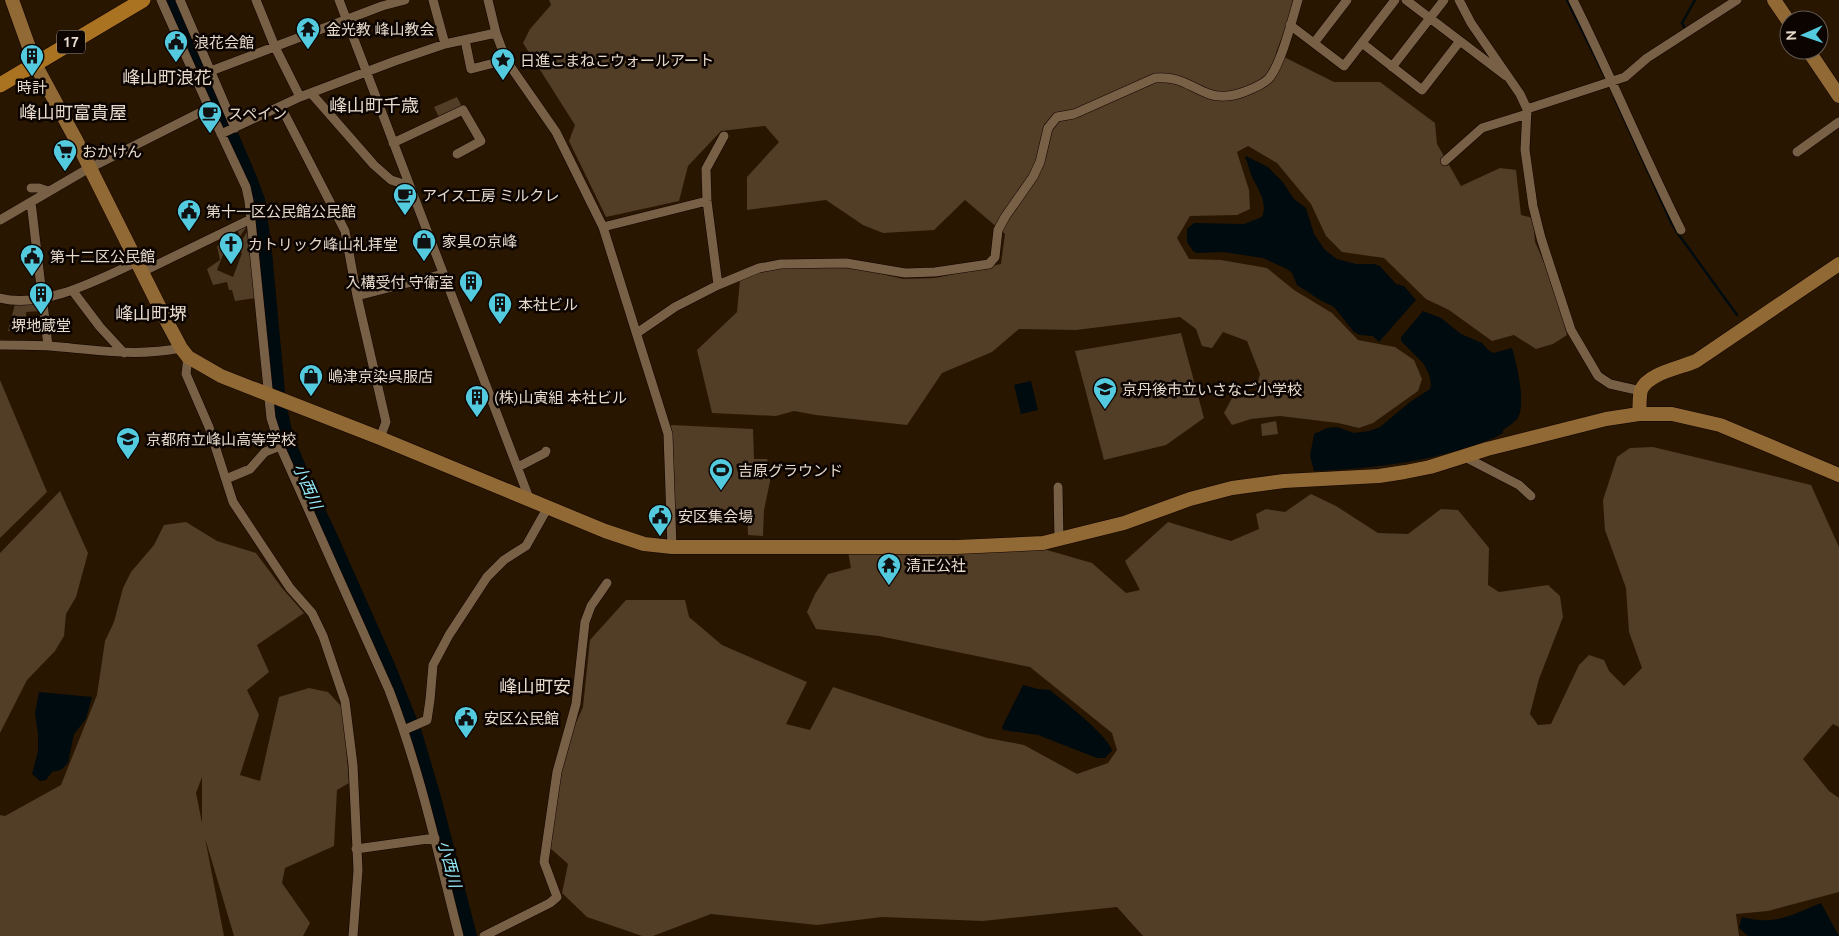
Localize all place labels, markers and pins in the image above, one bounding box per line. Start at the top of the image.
temple icon: 金光教 峰山教会 [295,16,321,50]
place label: 金光教 峰山教会 [326,21,434,38]
public building icon: 浪花会館 [163,29,189,63]
place label: 浪花会館 [194,34,254,51]
building icon: 時計 [19,43,45,77]
place icon: 日進こまねこウォールアート [490,47,516,81]
place label: 日進こまねこウォールアート [520,52,714,69]
place label: 時計 [17,79,47,96]
cafe icon: スペイン [197,100,223,134]
place label: スペイン [228,105,287,122]
supermarket icon: おかけん [52,138,78,172]
place label: おかけん [82,143,142,160]
cafe icon: アイス工房 ミルクレ [392,182,418,216]
place label: アイス工房 ミルクレ [422,187,559,204]
public building icon: 第十一区公民館公民館 [176,198,202,232]
place label: 第十一区公民館公民館 [206,203,356,220]
shop icon: 家具の京峰 [411,228,437,262]
church icon: カトリック峰山礼拝堂 [218,231,244,265]
place label: 家具の京峰 [442,233,517,250]
place label: カトリック峰山礼拝堂 [248,236,398,253]
public building icon: 第十二区公民館 [19,243,45,277]
place label: 第十二区公民館 [50,248,155,265]
building icon: 入構受付 守衛室 [458,269,484,303]
place label: 入構受付 守衛室 [346,274,454,291]
building icon: 堺地蔵堂 [28,281,54,315]
building icon: 本社ビル [487,291,513,325]
place label: 本社ビル [518,296,578,313]
place label: 堺地蔵堂 [11,317,71,334]
shop icon: 嶋津京染呉服店 [298,363,324,397]
place label: 嶋津京染呉服店 [328,368,433,385]
school or university icon: 京丹後市立いさなご小学校 [1092,376,1118,410]
place label: 京丹後市立いさなご小学校 [1122,381,1302,398]
building icon: (株)山寅組 本社ビル [464,384,490,418]
place label: (株)山寅組 本社ビル [494,389,627,406]
school or university icon: 京都府立峰山高等学校 [115,426,141,460]
place label: 京都府立峰山高等学校 [146,431,296,448]
sports icon: 吉原グラウンド [708,457,734,491]
place label: 吉原グラウンド [738,462,843,479]
public building icon: 安区集会場 [647,503,673,537]
place label: 安区集会場 [678,508,753,525]
temple icon: 清正公社 [876,552,902,586]
place label: 清正公社 [906,557,966,574]
public building icon: 安区公民館 [453,705,479,739]
place label: 安区公民館 [484,710,559,727]

